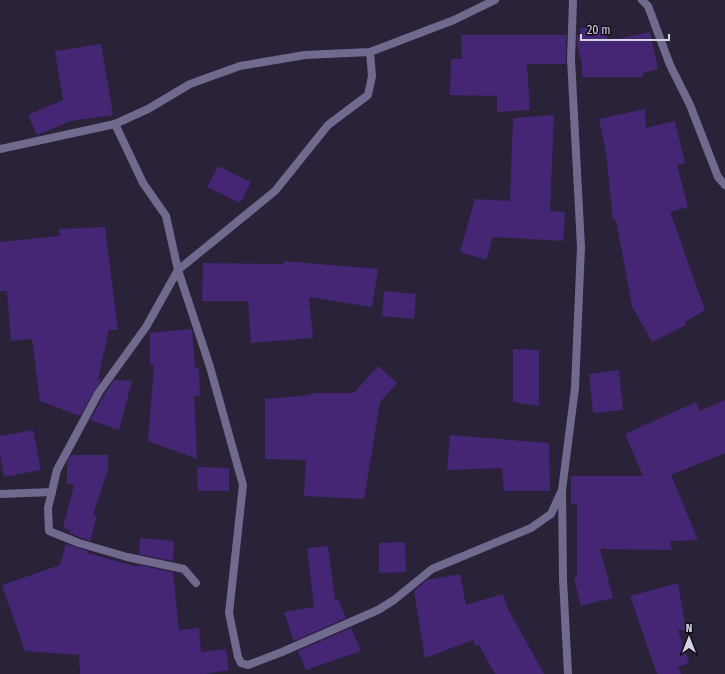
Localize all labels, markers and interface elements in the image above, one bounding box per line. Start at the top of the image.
scale bar [581,16,669,42]
text: 20 m [587,23,611,37]
north arrow [669,618,709,658]
text: N [686,622,692,635]

